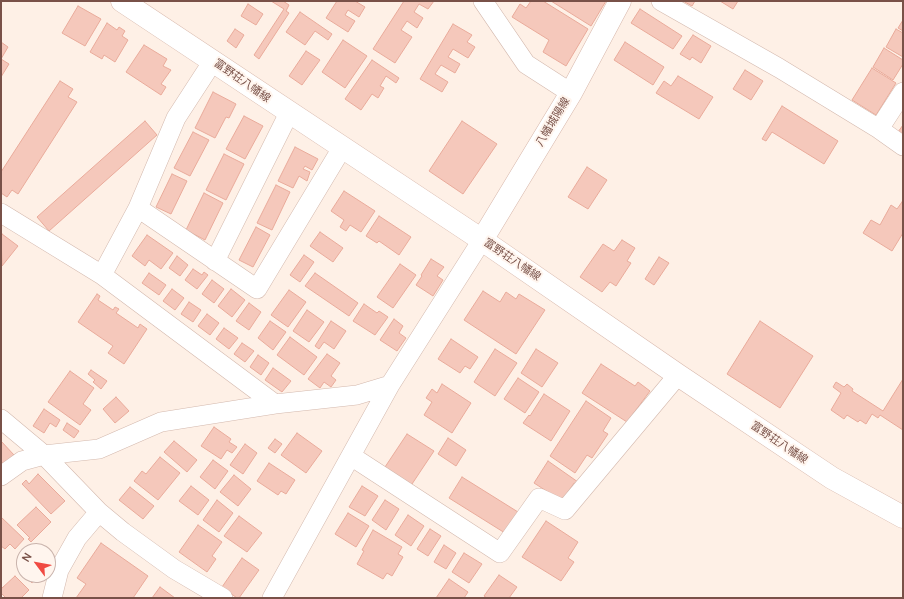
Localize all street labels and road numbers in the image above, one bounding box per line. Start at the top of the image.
street label: 富野荘八幡線 [211,57,273,105]
street label: 八幡城陽線 [533,95,573,149]
street label: 富野荘八幡線 [481,236,543,284]
street label: 富野荘八幡線 [748,419,810,467]

